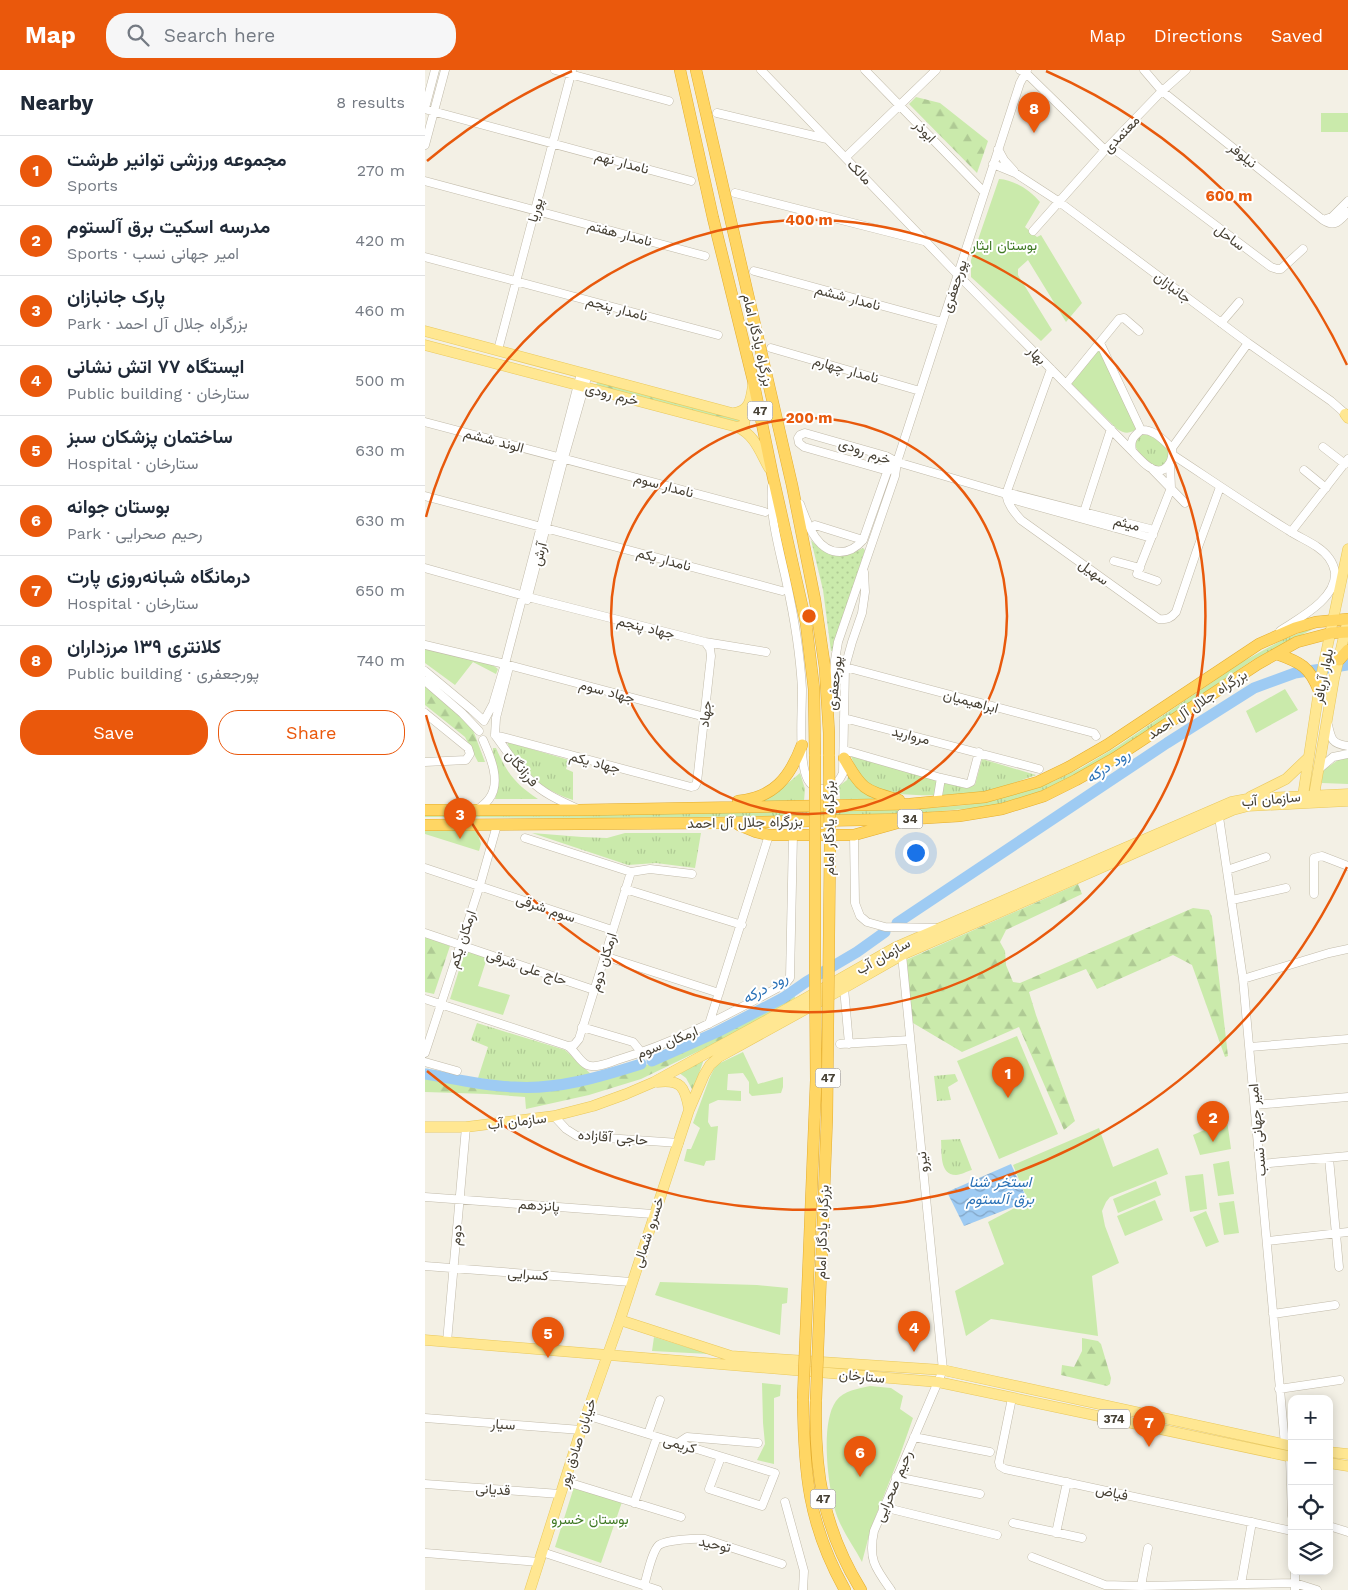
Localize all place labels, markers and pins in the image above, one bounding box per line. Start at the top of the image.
pin: 8 [1018,92,1050,133]
centre of rings [800,607,818,625]
pin: 3 [444,798,476,839]
pin: 1 [992,1057,1024,1098]
pin: 2 [1197,1101,1229,1142]
pin: 4 [898,1311,930,1352]
pin: 5 [532,1317,564,1358]
pin: 7 [1133,1406,1165,1447]
pin: 6 [844,1436,876,1477]

